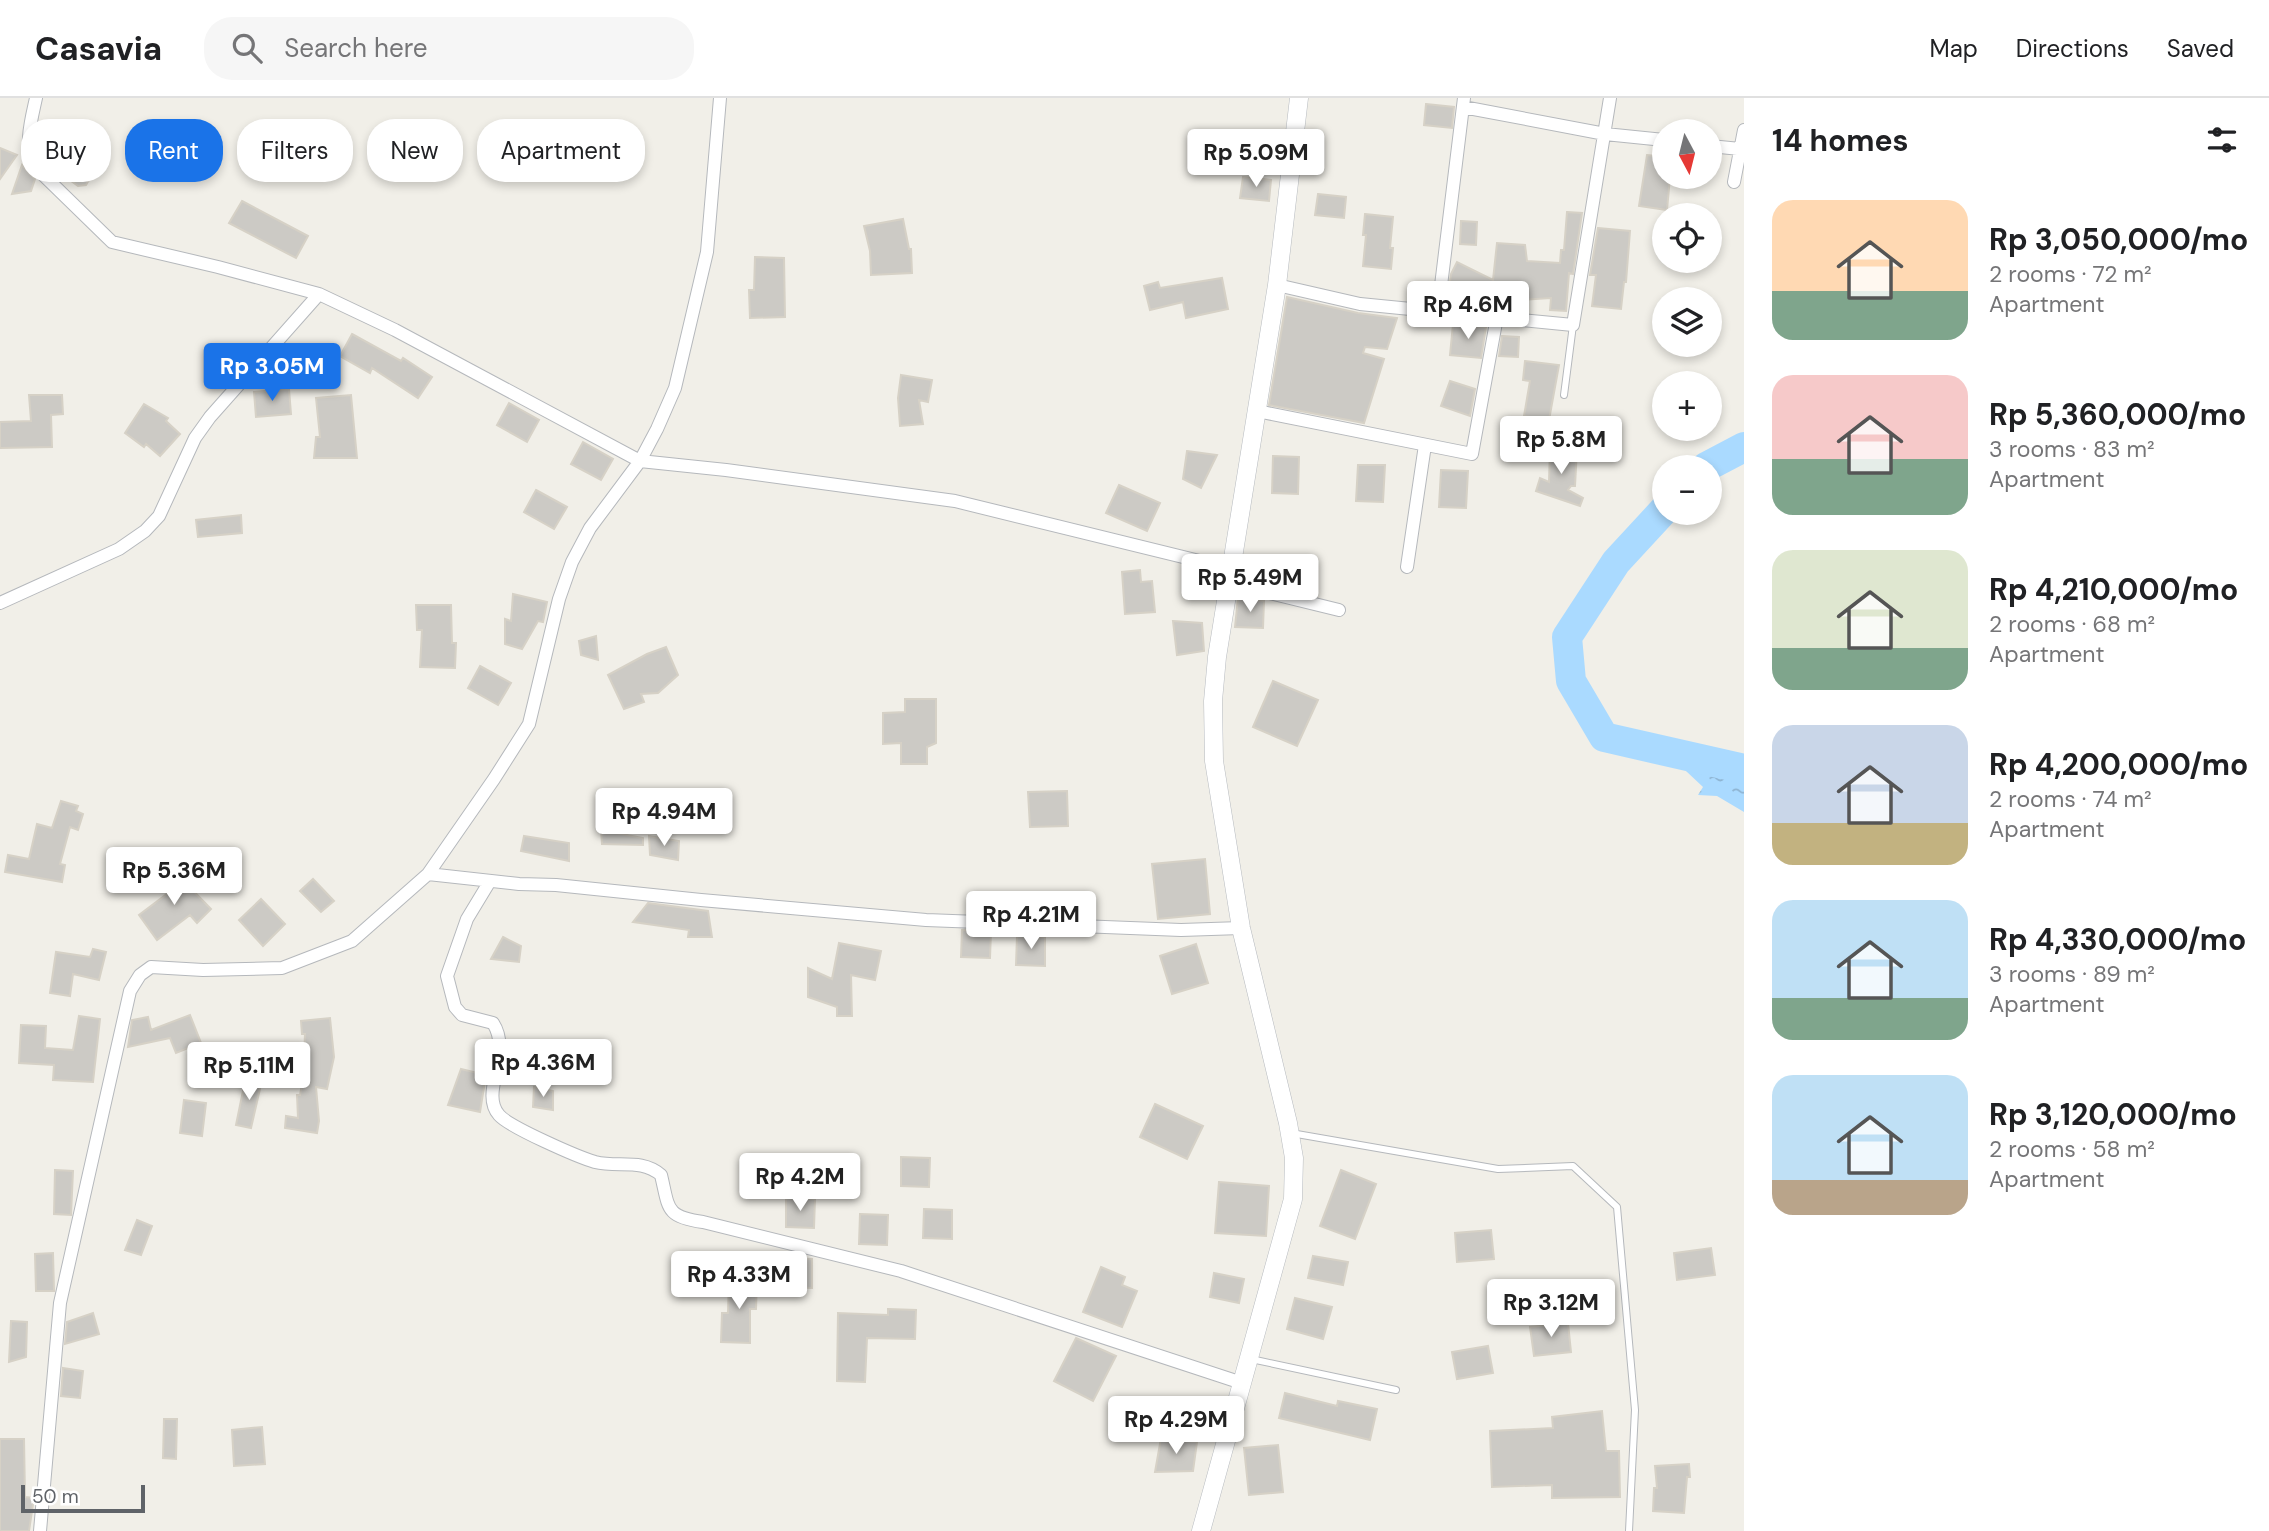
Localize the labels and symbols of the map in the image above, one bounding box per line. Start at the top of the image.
north arrow [1652,119,1722,189]
pin: Rp 5.09M [1184,130,1328,189]
pin: Rp 4.6M [1403,282,1533,341]
pin: Rp 3.05M [200,344,344,403]
pin: Rp 5.8M [1496,416,1626,476]
pin: Rp 5.49M [1178,554,1322,614]
pin: Rp 4.94M [592,788,736,848]
pin: Rp 5.36M [102,848,246,907]
pin: Rp 4.21M [959,892,1103,951]
pin: Rp 4.36M [471,1040,615,1099]
pin: Rp 5.11M [177,1042,321,1102]
pin: Rp 4.2M [735,1154,865,1213]
pin: Rp 4.33M [667,1252,811,1311]
pin: Rp 3.12M [1479,1280,1623,1339]
pin: Rp 4.29M [1104,1396,1248,1456]
scale bar [21,1482,145,1514]

